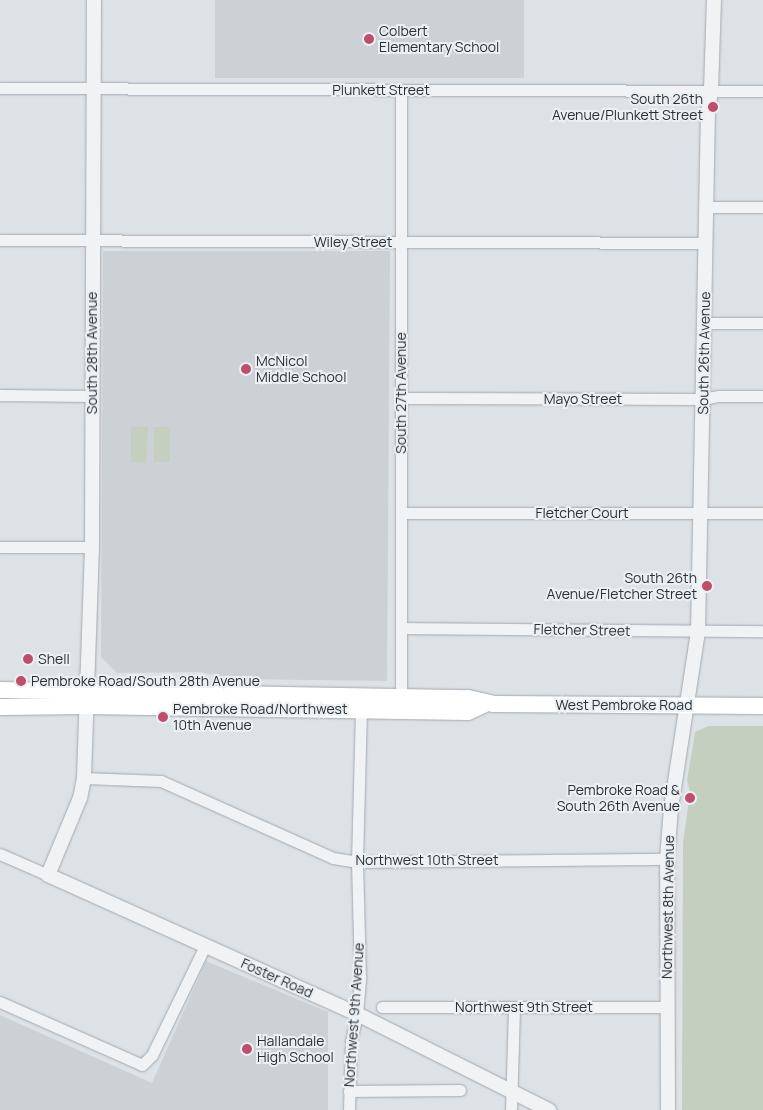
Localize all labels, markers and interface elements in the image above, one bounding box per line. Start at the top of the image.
place label: Colbert Elementary School [379,23,499,56]
marker: Colbert Elementary School [363,33,375,45]
street label: Plunkett Street [332,82,430,98]
place label: South 26th Avenue/Plunkett Street [552,91,703,124]
marker: South 26th Avenue/Plunkett Street [707,101,719,113]
street label: Wiley Street [314,234,392,250]
street label: South 26th Avenue [695,291,713,415]
street label: South 28th Avenue [84,292,100,414]
street label: South 27th Avenue [393,332,409,454]
place label: McNicol Middle School [256,353,346,386]
marker: McNicol Middle School [240,363,252,375]
street label: Mayo Street [544,391,622,407]
street label: Fletcher Court [535,505,629,521]
place label: South 26th Avenue/Fletcher Street [547,570,697,602]
marker: South 26th Avenue/Fletcher Street [701,580,713,592]
street label: Fletcher Street [533,621,631,639]
place label: Shell [38,651,70,667]
marker: Shell [22,653,34,665]
place label: Pembroke Road/South 28th Avenue [31,673,260,689]
marker: Pembroke Road/South 28th Avenue [15,675,27,687]
street label: West Pembroke Road [556,697,692,713]
place label: Pembroke Road/Northwest 10th Avenue [173,701,348,734]
marker: Pembroke Road/Northwest 10th Avenue [157,711,169,723]
place label: Pembroke Road & South 26th Avenue [557,782,680,814]
marker: Pembroke Road & South 26th Avenue [684,792,696,804]
street label: Northwest 8th Avenue [658,835,678,979]
street label: Northwest 10th Street [355,852,499,868]
street label: Northwest 9th Avenue [341,942,367,1088]
street label: Foster Road [238,955,316,1001]
street label: Northwest 9th Street [455,999,593,1015]
place label: Hallandale High School [257,1033,334,1066]
marker: Hallandale High School [241,1043,253,1055]

